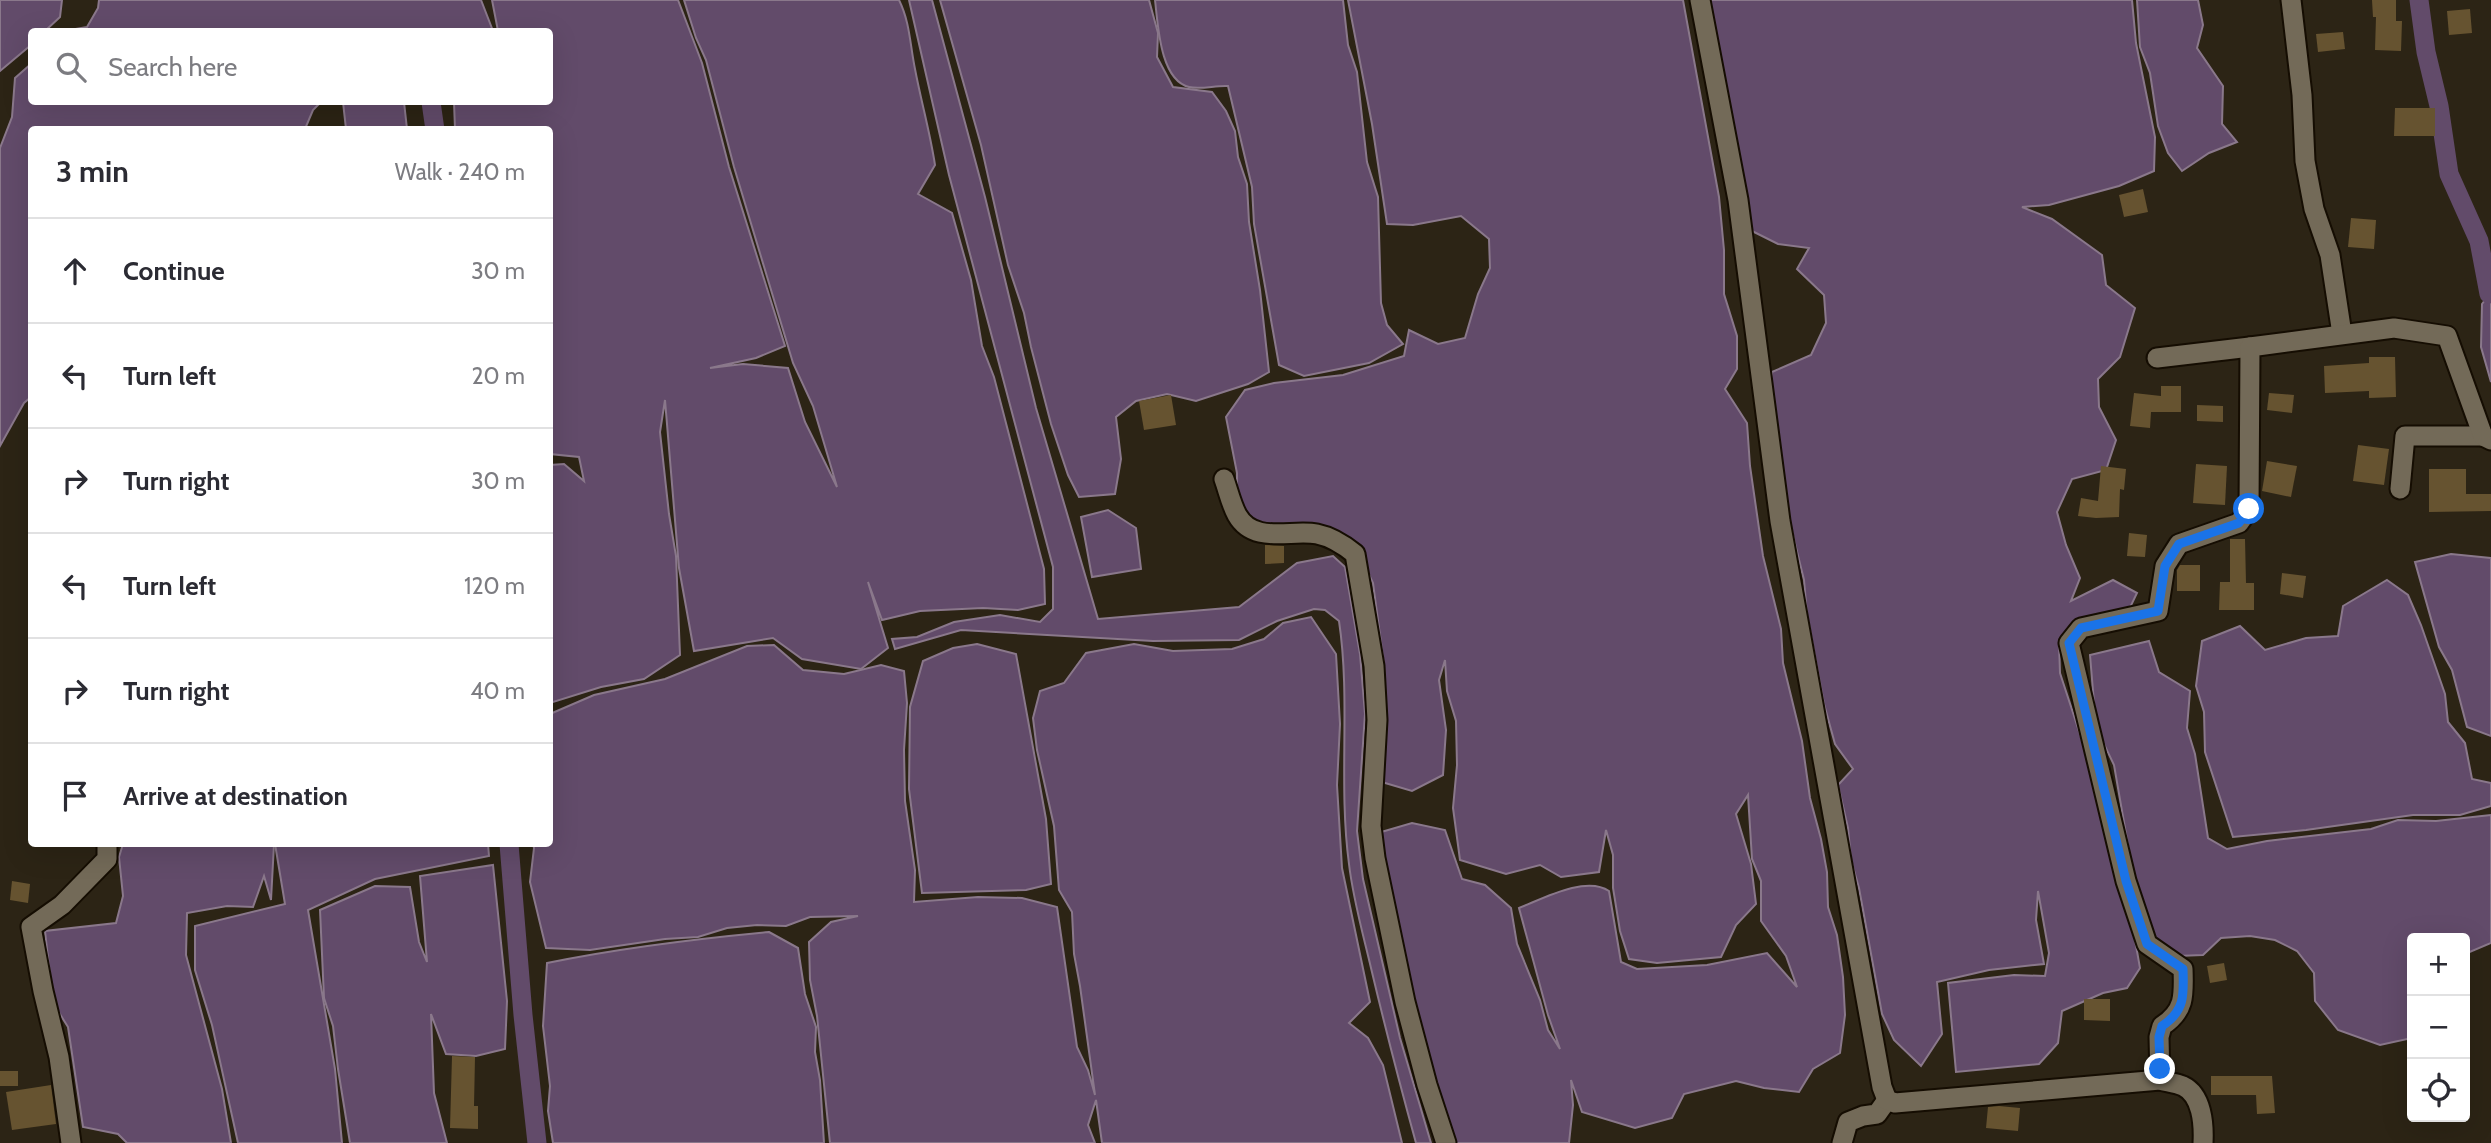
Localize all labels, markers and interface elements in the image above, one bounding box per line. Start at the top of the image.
search box [28,28,553,105]
icon: search [52,48,90,86]
text: Search here [108,51,237,83]
text: 3 min [56,153,129,190]
text: Walk · 240 m [395,158,525,186]
icon: ahead [56,252,94,290]
text: Continue [123,255,225,287]
text: 30 m [471,257,525,285]
icon: left [56,357,94,395]
text: Turn left [123,360,216,392]
text: 20 m [472,362,525,390]
icon: right [56,462,94,500]
text: Turn right [123,465,229,497]
text: 30 m [471,467,525,495]
route start [2233,493,2264,524]
icon: left [56,567,94,605]
text: Turn left [123,570,216,602]
text: 120 m [464,572,525,600]
icon: right [56,672,94,710]
text: Turn right [123,675,229,707]
text: 40 m [470,677,525,705]
icon: arrive [56,777,94,815]
text: Arrive at destination [123,780,348,812]
map controls [2407,933,2470,1122]
button: + [2407,933,2470,996]
button: − [2407,996,2470,1059]
route end [2144,1053,2175,1084]
button: locate [2407,1059,2470,1122]

